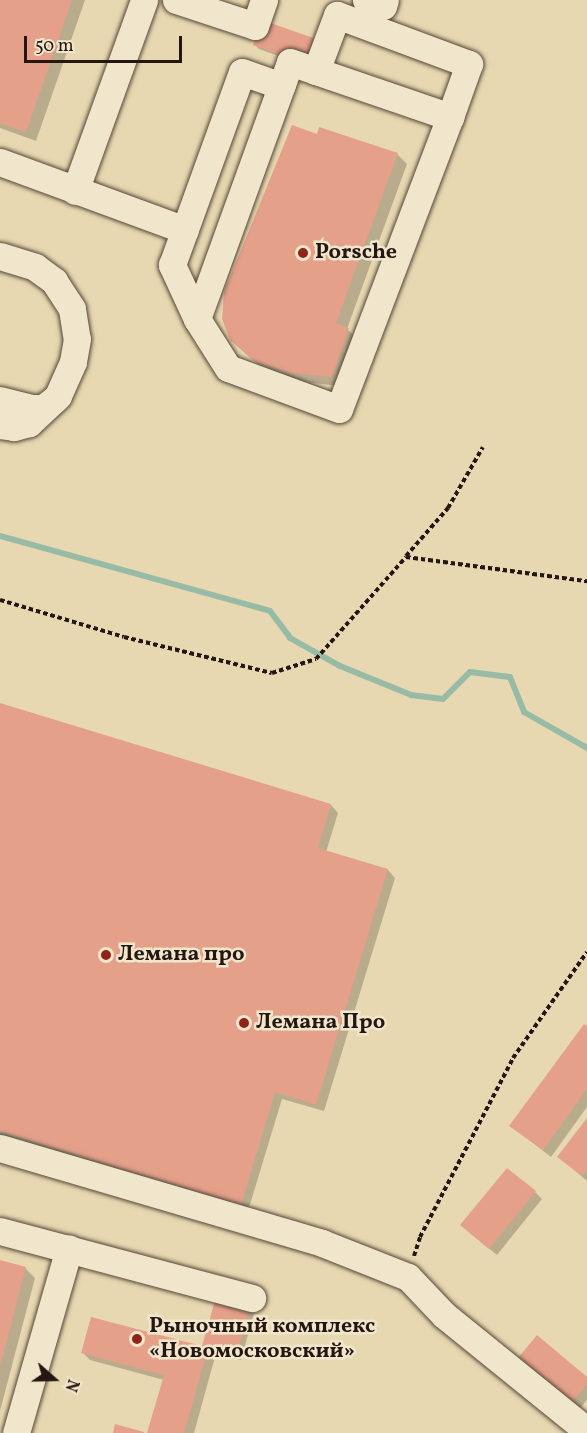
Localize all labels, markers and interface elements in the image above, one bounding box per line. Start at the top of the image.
scale bar [27,24,184,62]
text: 50 m [35,34,74,59]
place label: Porsche [315,240,397,266]
marker: Porsche [296,246,310,260]
place label: Лемана про [118,942,245,968]
marker: Лемана про [99,948,113,962]
place label: Лемана Про [256,1010,385,1036]
marker: Лемана Про [237,1016,251,1030]
place label: Рыночный комплекс «Новомосковский» [149,1313,375,1364]
marker: Рыночный комплекс «Новомосковский» [130,1332,144,1346]
north arrow [24,1349,84,1409]
text: N [59,1376,83,1394]

